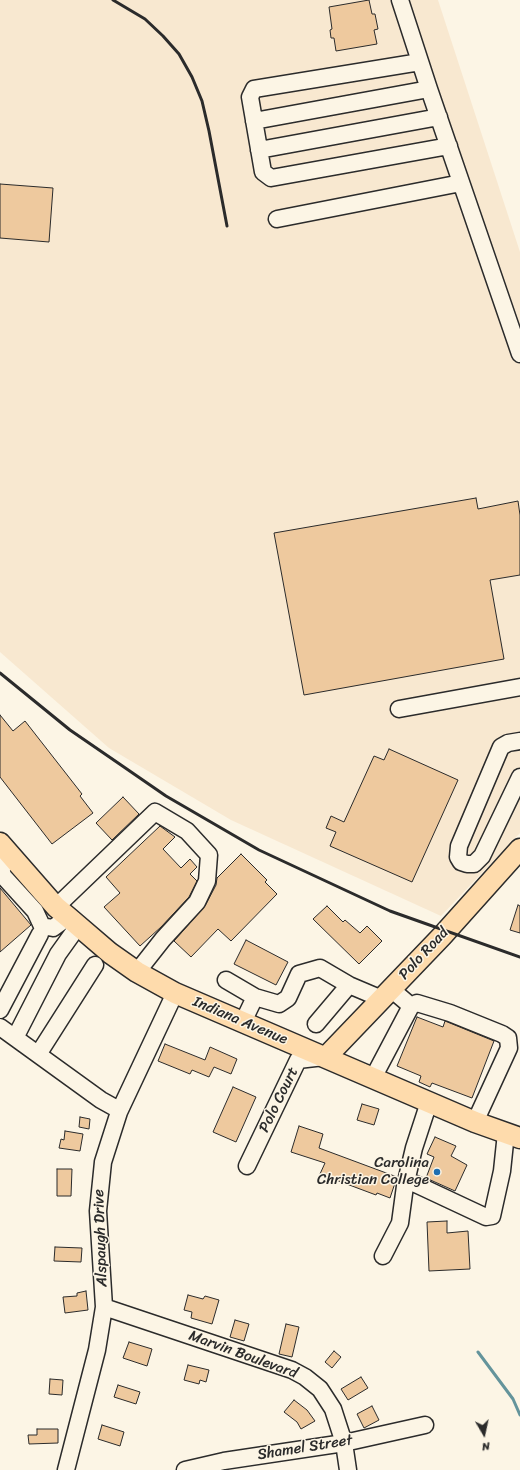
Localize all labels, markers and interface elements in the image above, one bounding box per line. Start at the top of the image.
street label: Polo Road [395,924,453,984]
street label: Indiana Avenue [190,993,290,1049]
street label: Polo Court [256,1064,302,1136]
place label: Carolina Christian College [317,1154,429,1189]
marker: Carolina Christian College [432,1167,442,1177]
street label: Alspaugh Drive [90,1189,112,1287]
street label: Marvin Boulevard [186,1327,300,1383]
north arrow [464,1414,504,1454]
street label: Shamel Street [256,1432,354,1464]
text: N [481,1436,491,1456]

